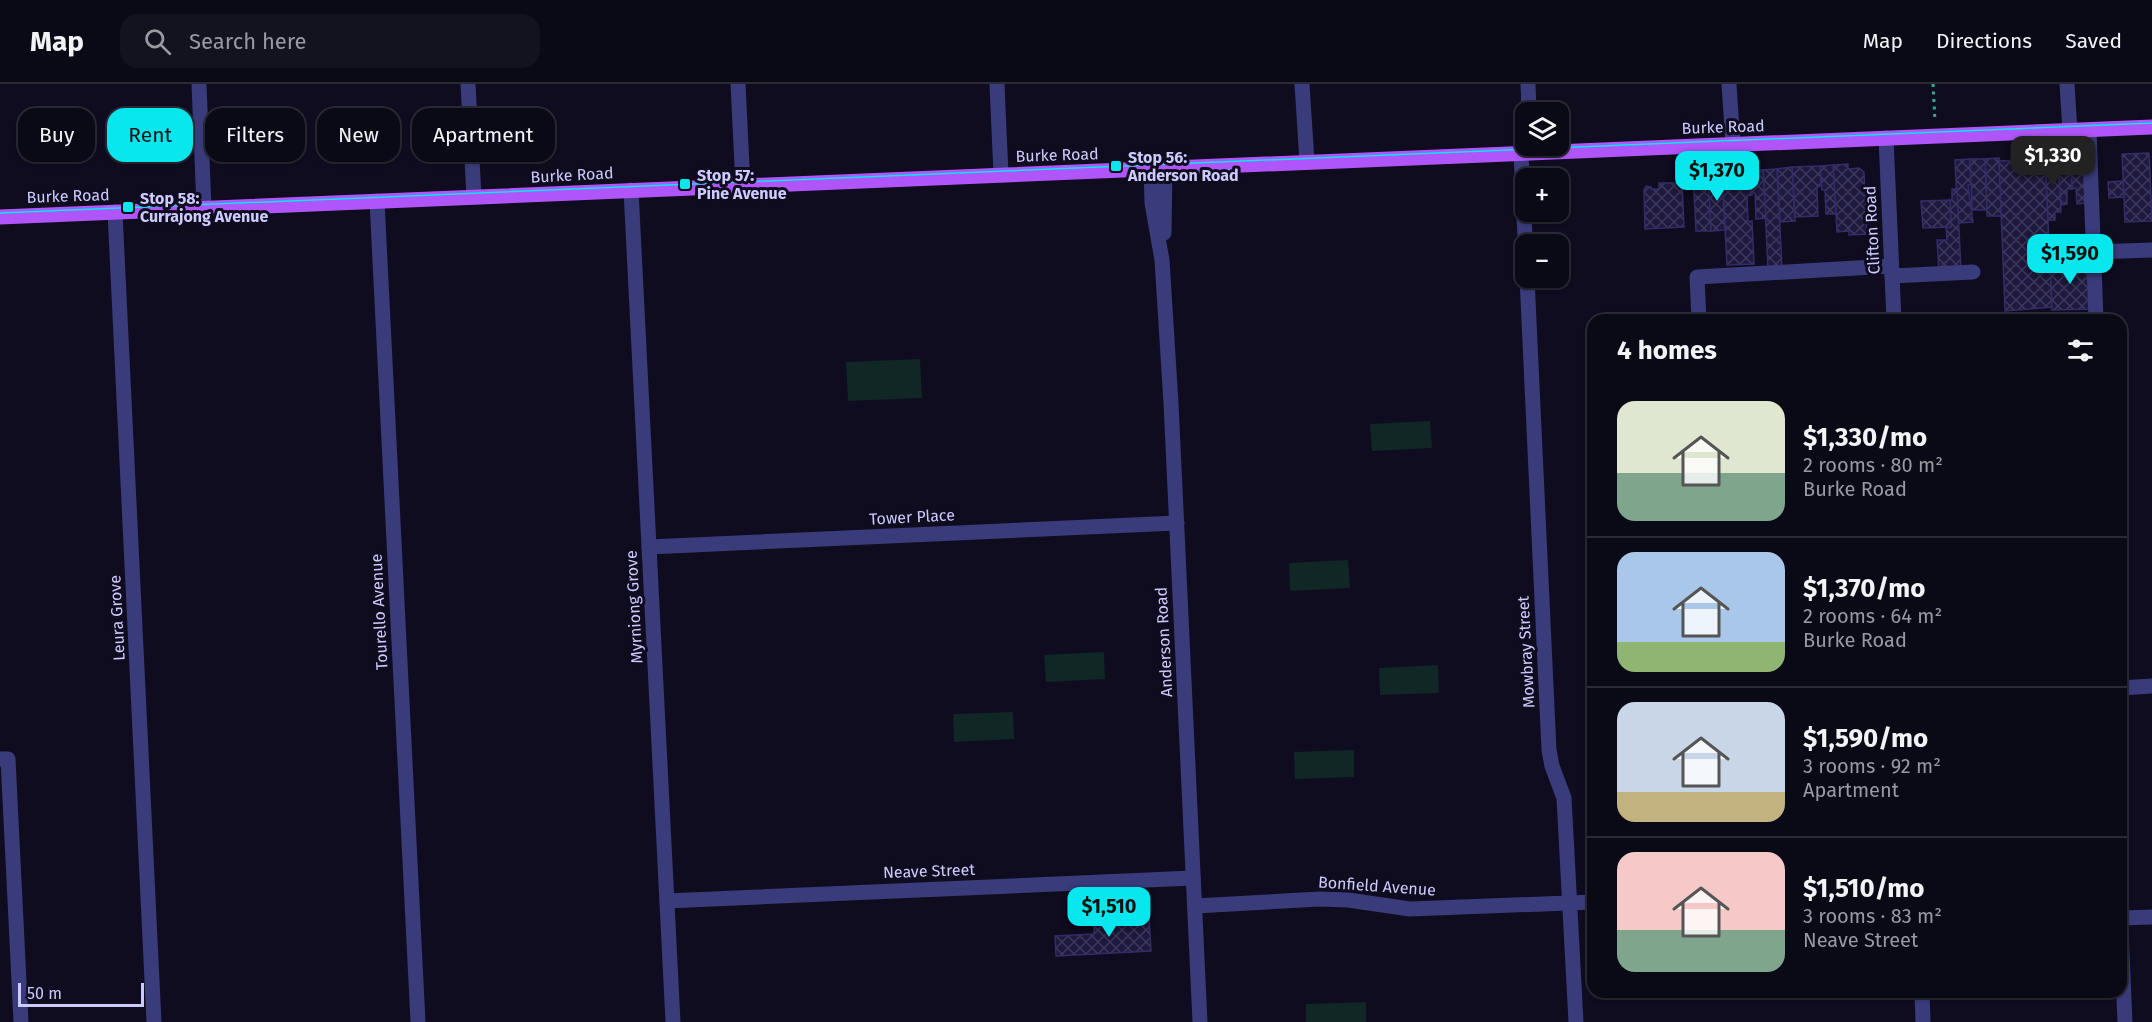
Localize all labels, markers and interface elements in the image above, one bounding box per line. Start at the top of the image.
search box [120,14,540,68]
text: Map [30,25,84,58]
icon: search [141,25,174,58]
text: Search here [189,28,307,55]
text: Map [1863,28,1903,54]
text: Directions [1936,28,2032,54]
text: Saved [2065,28,2122,54]
map controls [1515,102,1569,288]
button: layers [1515,102,1569,156]
chip: Buy [18,108,95,162]
chip: Rent [107,108,193,162]
chip: Filters [205,108,305,162]
chip: New [317,108,400,162]
chip: Apartment [412,108,555,162]
street label: Burke Road [1681,116,1765,138]
pin: $1,330 [2004,136,2102,187]
text: $1,330 [2024,143,2082,167]
street label: Burke Road [1015,144,1099,166]
place label: Stop 56: Anderson Road [1127,148,1239,185]
pin: $1,370 [1668,151,1766,202]
text: $1,370 [1689,158,1745,182]
marker: Stop 56: Anderson Road [1109,159,1123,173]
street label: Burke Road [530,163,614,187]
place label: Stop 57: Pine Avenue [697,166,787,203]
button: + [1515,168,1569,222]
marker: Stop 57: Pine Avenue [678,177,692,191]
street label: Burke Road [26,185,110,207]
street label: Clifton Road [1860,185,1884,275]
place label: Stop 58: Currajong Avenue [140,189,268,226]
marker: Stop 58: Currajong Avenue [121,200,135,214]
button: − [1515,234,1569,288]
pin: $1,590 [2021,234,2119,285]
text: $1,590 [2041,241,2099,265]
icon: filters [2064,334,2097,367]
text: 4 homes [1617,335,1717,366]
text: $1,330/mo [1803,422,1927,453]
icon: home [1665,425,1737,497]
text: 2 rooms · 80 m² [1803,453,1943,477]
text: Burke Road [1803,477,1907,501]
street label: Tower Place [869,505,955,529]
street label: Myrniong Grove [622,550,646,664]
street label: Tourello Avenue [366,553,392,671]
text: $1,370/mo [1803,573,1925,604]
street label: Leura Grove [105,575,129,661]
icon: home [1665,576,1737,648]
street label: Anderson Road [1152,587,1176,697]
street label: Mowbray Street [1514,595,1538,709]
text: 2 rooms · 64 m² [1803,604,1942,628]
text: Burke Road [1803,628,1907,652]
text: $1,590/mo [1803,723,1928,754]
icon: home [1665,726,1737,798]
text: 3 rooms · 92 m² [1803,754,1941,778]
text: Apartment [1803,778,1899,802]
street label: Neave Street [883,860,976,882]
street label: Bonfield Avenue [1318,872,1436,900]
text: $1,510/mo [1803,873,1925,904]
icon: home [1665,876,1737,948]
pin: $1,510 [1060,887,1158,938]
text: $1,510 [1081,894,1137,918]
text: 3 rooms · 83 m² [1803,904,1942,928]
text: Neave Street [1803,928,1918,952]
scale bar [18,980,144,1008]
text: 50 m [27,984,62,1003]

